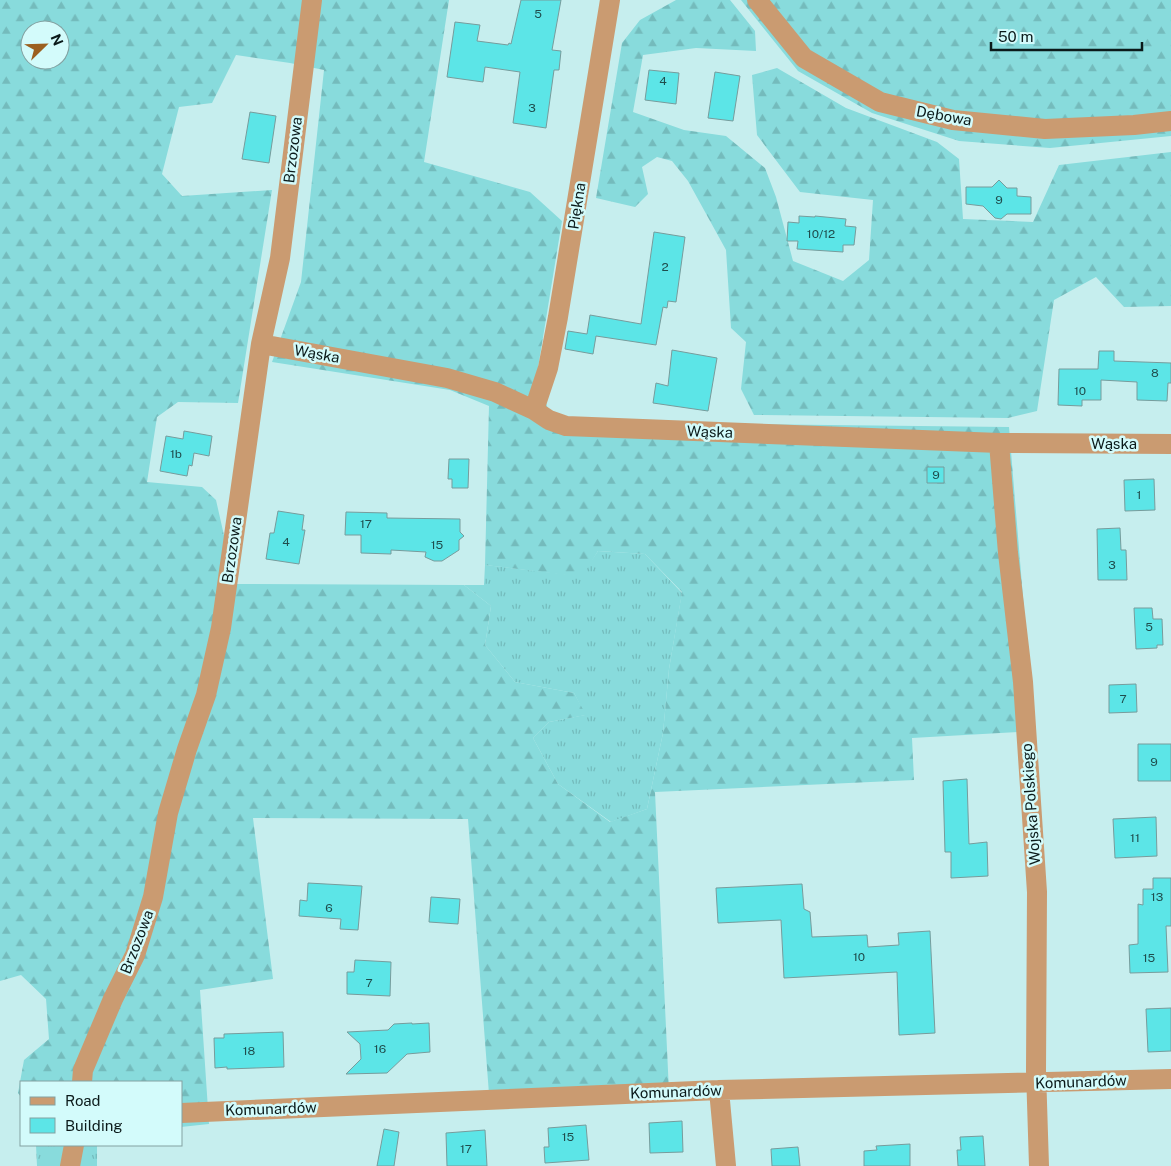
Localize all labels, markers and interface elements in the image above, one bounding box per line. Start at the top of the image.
house number: 5 [534,7,542,21]
north arrow [20,20,70,70]
scale bar [991,20,1142,52]
text: 50 m [998,28,1033,45]
text: N [47,32,66,48]
house number: 4 [659,74,667,88]
house number: 3 [528,101,536,115]
street label: Dębowa [915,102,973,129]
street label: Brzozowa [280,116,305,184]
street label: Piękna [564,181,589,231]
house number: 9 [995,193,1003,207]
house number: 10/12 [807,227,835,241]
house number: 2 [661,260,669,274]
street label: Wąska [293,341,341,366]
house number: 8 [1151,366,1159,380]
house number: 10 [1074,384,1086,398]
street label: Wąska [687,422,733,441]
street label: Wąska [1091,435,1137,452]
house number: 1b [170,447,182,461]
house number: 9 [932,468,940,482]
house number: 1 [1137,488,1141,502]
street label: Brzozowa [218,516,245,584]
house number: 17 [360,517,372,531]
house number: 4 [282,535,290,549]
house number: 15 [431,538,444,552]
house number: 3 [1108,558,1116,572]
house number: 5 [1145,620,1153,634]
house number: 7 [1119,692,1127,706]
street label: Wojska Polskiego [1018,743,1043,865]
house number: 9 [1150,755,1158,769]
house number: 11 [1130,831,1140,845]
house number: 13 [1151,890,1163,904]
house number: 6 [325,901,333,915]
street label: Brzozowa [117,908,156,976]
house number: 10 [853,950,865,964]
house number: 15 [1143,951,1156,965]
house number: 7 [365,976,373,990]
house number: 16 [374,1042,386,1056]
house number: 18 [243,1044,256,1058]
street label: Komunardów [1035,1071,1127,1092]
legend [20,1081,182,1146]
street label: Komunardów [630,1081,722,1102]
text: Road [65,1092,101,1109]
street label: Komunardów [225,1098,317,1119]
text: Building [65,1117,123,1134]
house number: 15 [562,1130,575,1144]
house number: 17 [460,1142,472,1156]

